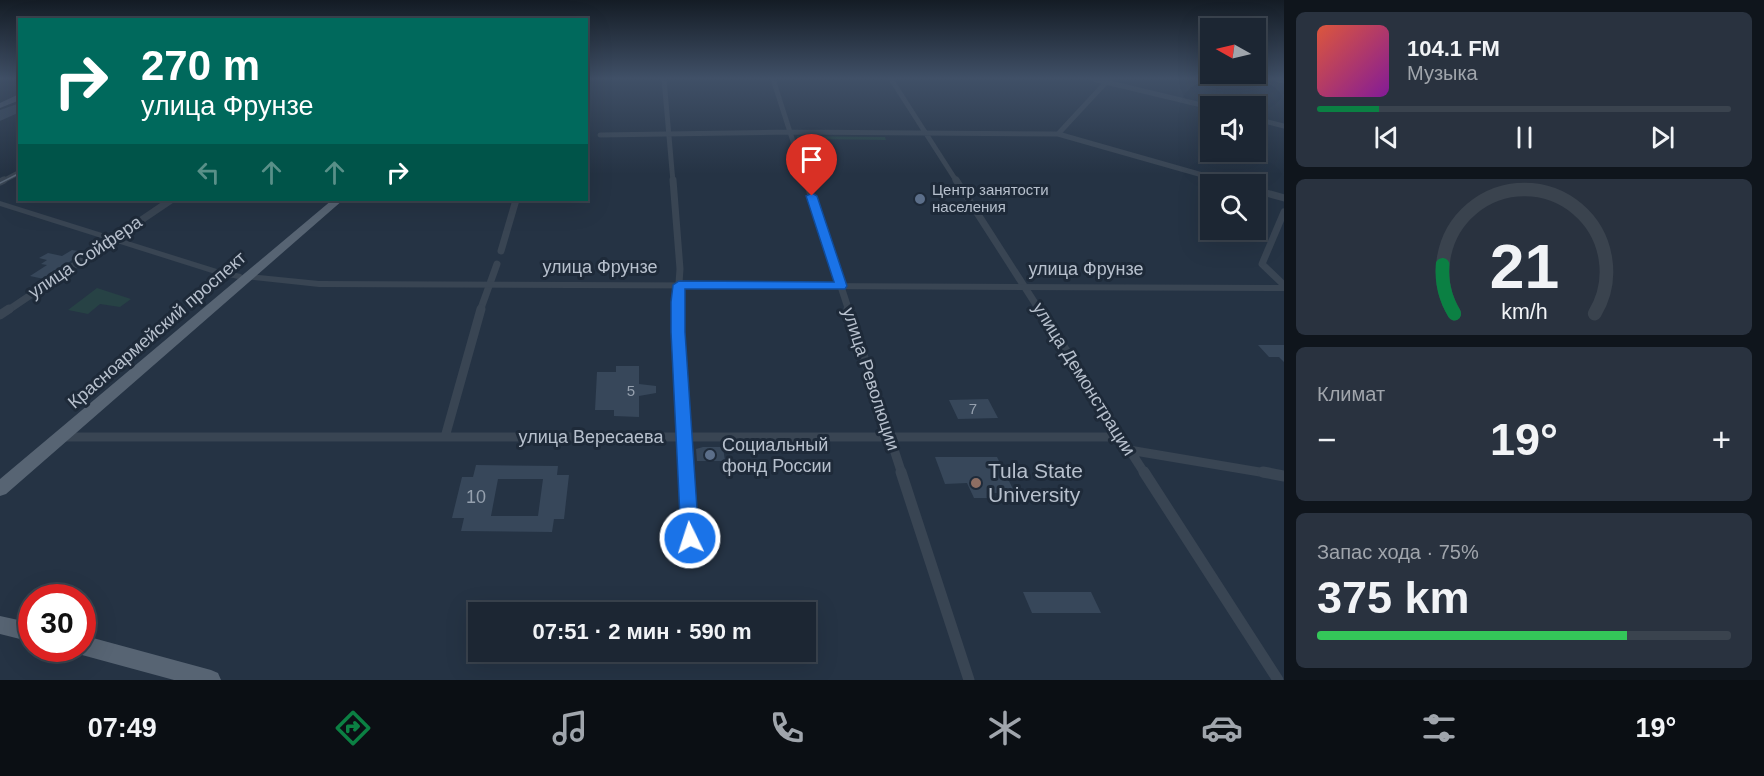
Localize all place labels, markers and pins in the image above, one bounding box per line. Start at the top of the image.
pin [786,134,837,196]
place label: Центр занятости населения [932,181,1049,215]
marker: Центр занятости населения [913,192,927,206]
place label: Социальный фонд России [722,435,832,476]
marker: Социальный фонд России [703,448,717,462]
place label: Tula State University [988,459,1083,506]
marker: Tula State University [969,476,983,490]

